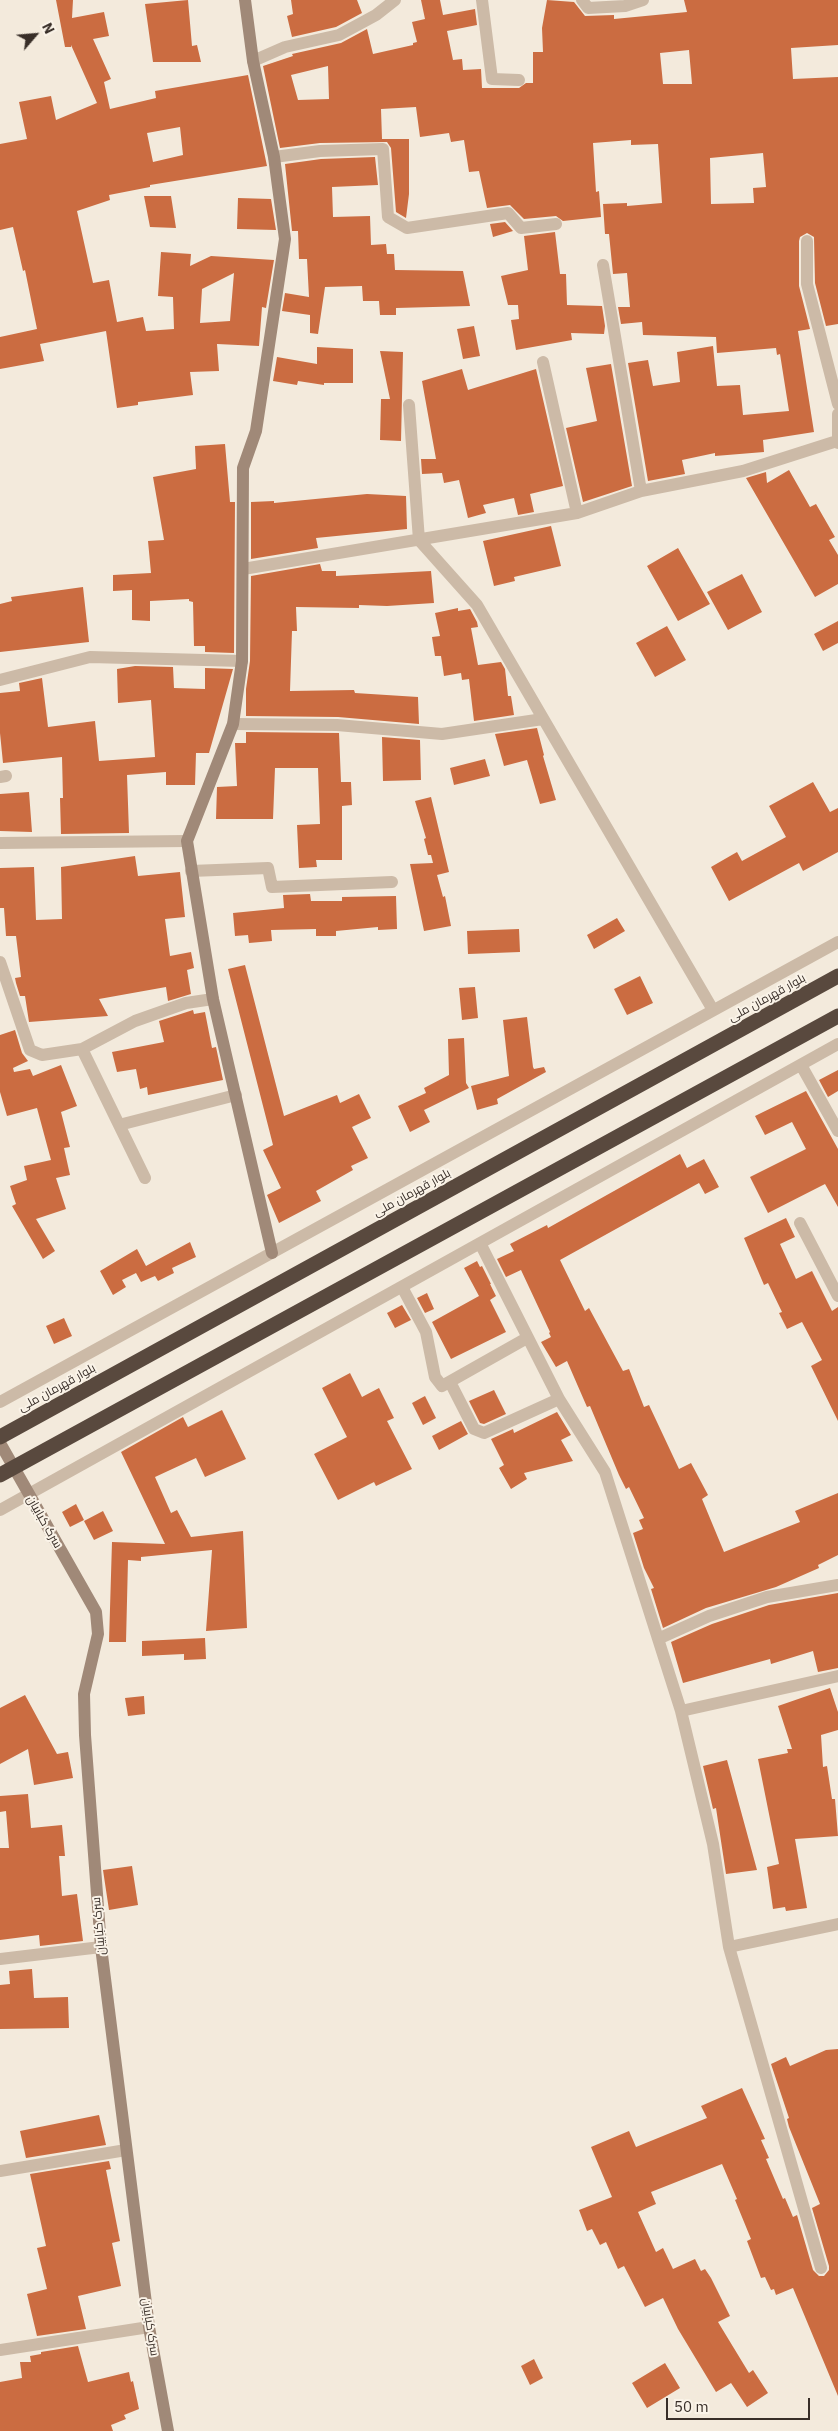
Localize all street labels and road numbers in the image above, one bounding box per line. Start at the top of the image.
street label: بلوار قهرمان ملی [726,971,808,1025]
street label: بلوار قهرمان ملی [371,1166,453,1220]
street label: بلوار قهرمان ملی [16,1361,98,1415]
street label: سرک کبابیان [23,1493,65,1551]
street label: سرک کبابیان [89,1896,109,1956]
street label: سرک کبابیان [138,2297,162,2357]

